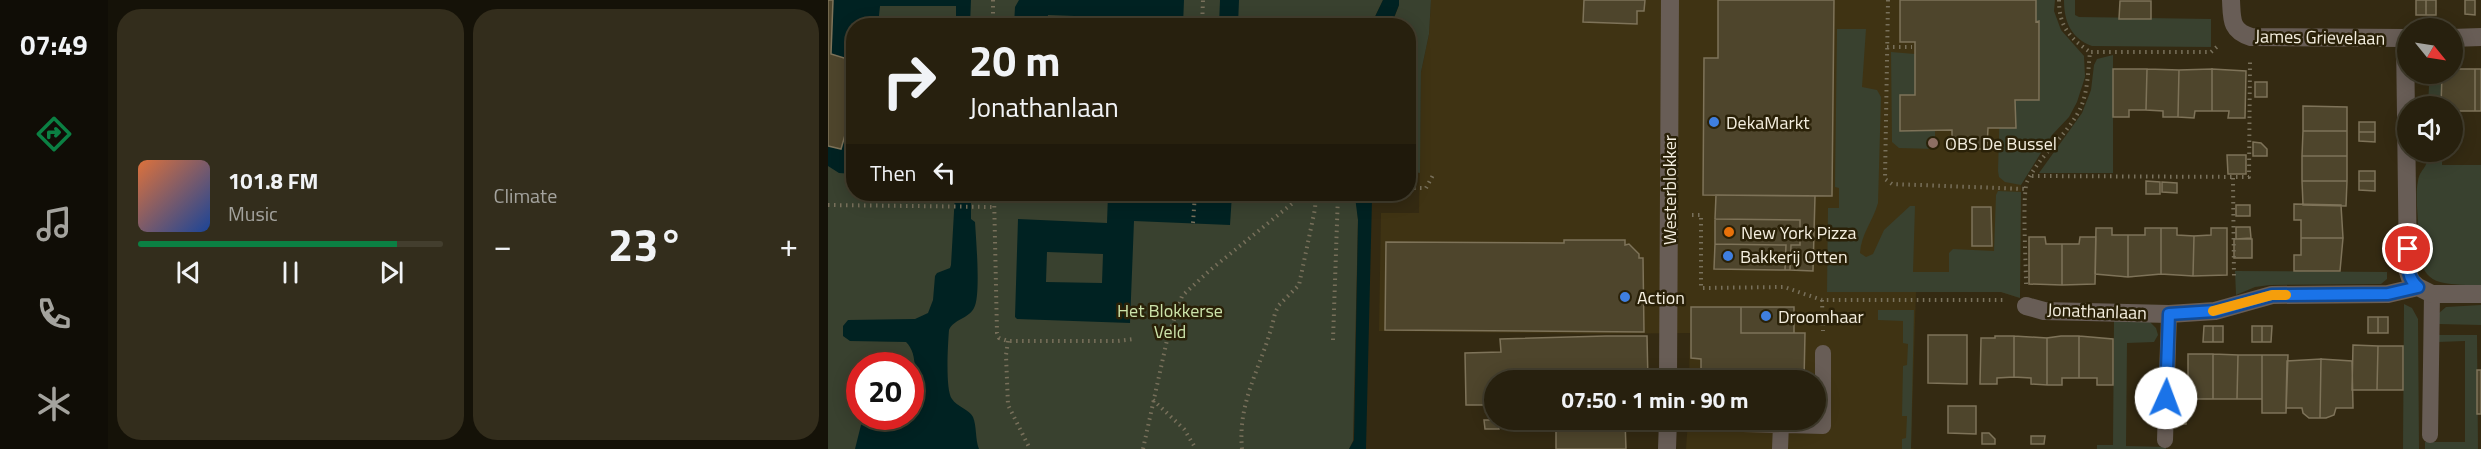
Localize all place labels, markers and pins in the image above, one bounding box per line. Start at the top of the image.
place label: DekaMarkt [1726,109,1810,136]
marker: DekaMarkt [1707,115,1721,129]
place label: OBS De Bussel [1945,130,2057,157]
marker: OBS De Bussel [1926,136,1940,150]
place label: New York Pizza [1741,219,1857,246]
pin [2382,223,2433,274]
marker: New York Pizza [1722,225,1736,239]
place label: Bakkerij Otten [1740,243,1848,270]
marker: Bakkerij Otten [1721,249,1735,263]
place label: Action [1637,284,1685,311]
marker: Action [1618,290,1632,304]
place label: Droomhaar [1778,303,1864,330]
marker: Droomhaar [1759,309,1773,323]

